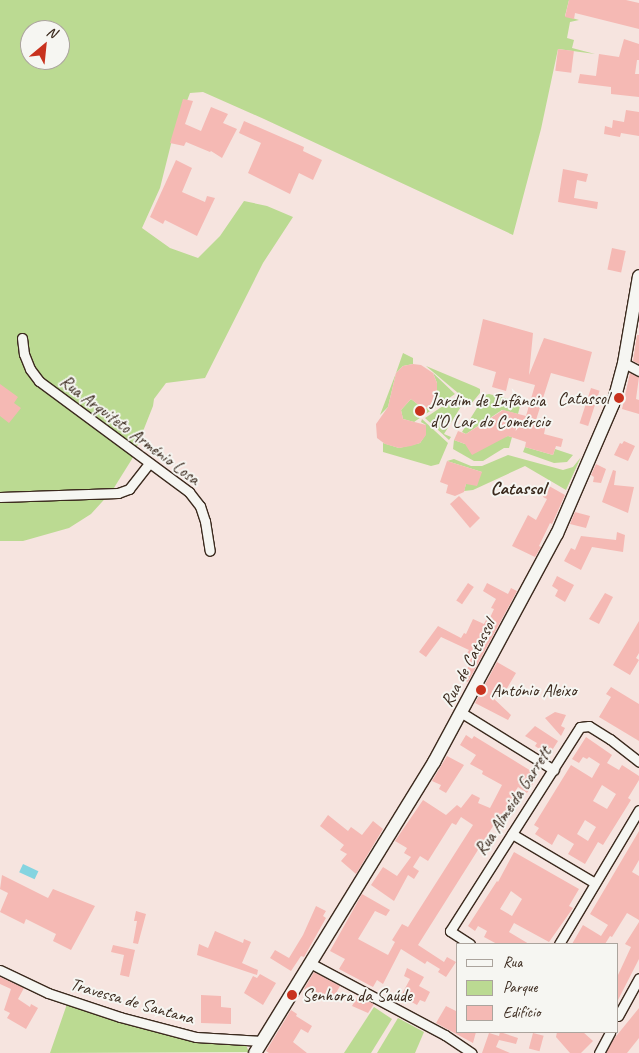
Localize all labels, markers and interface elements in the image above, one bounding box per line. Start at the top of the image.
north arrow [20,20,70,70]
text: N [44,23,60,42]
street label: Rua Arquiteto Arménio Losa [56,370,204,490]
place label: Catassol [558,387,609,409]
place label: Jardim de Infância d'O Lar do Comércio [430,390,550,432]
marker: Catassol [613,392,625,404]
marker: Jardim de Infância d'O Lar do Comércio [414,405,426,417]
district label: Catassol [490,478,546,500]
street label: Rua de Catassol [436,616,500,710]
place label: António Aleixo [491,679,576,701]
marker: António Aleixo [475,684,487,696]
street label: Rua Almeida Garrett [470,742,556,860]
legend [456,943,619,1033]
text: Rua [503,953,522,972]
street label: Travessa de Santana [68,973,196,1029]
text: Parque [503,978,537,997]
place label: Senhora da Saúde [302,984,412,1006]
marker: Senhora da Saúde [286,989,298,1001]
text: Edifício [503,1003,540,1022]

